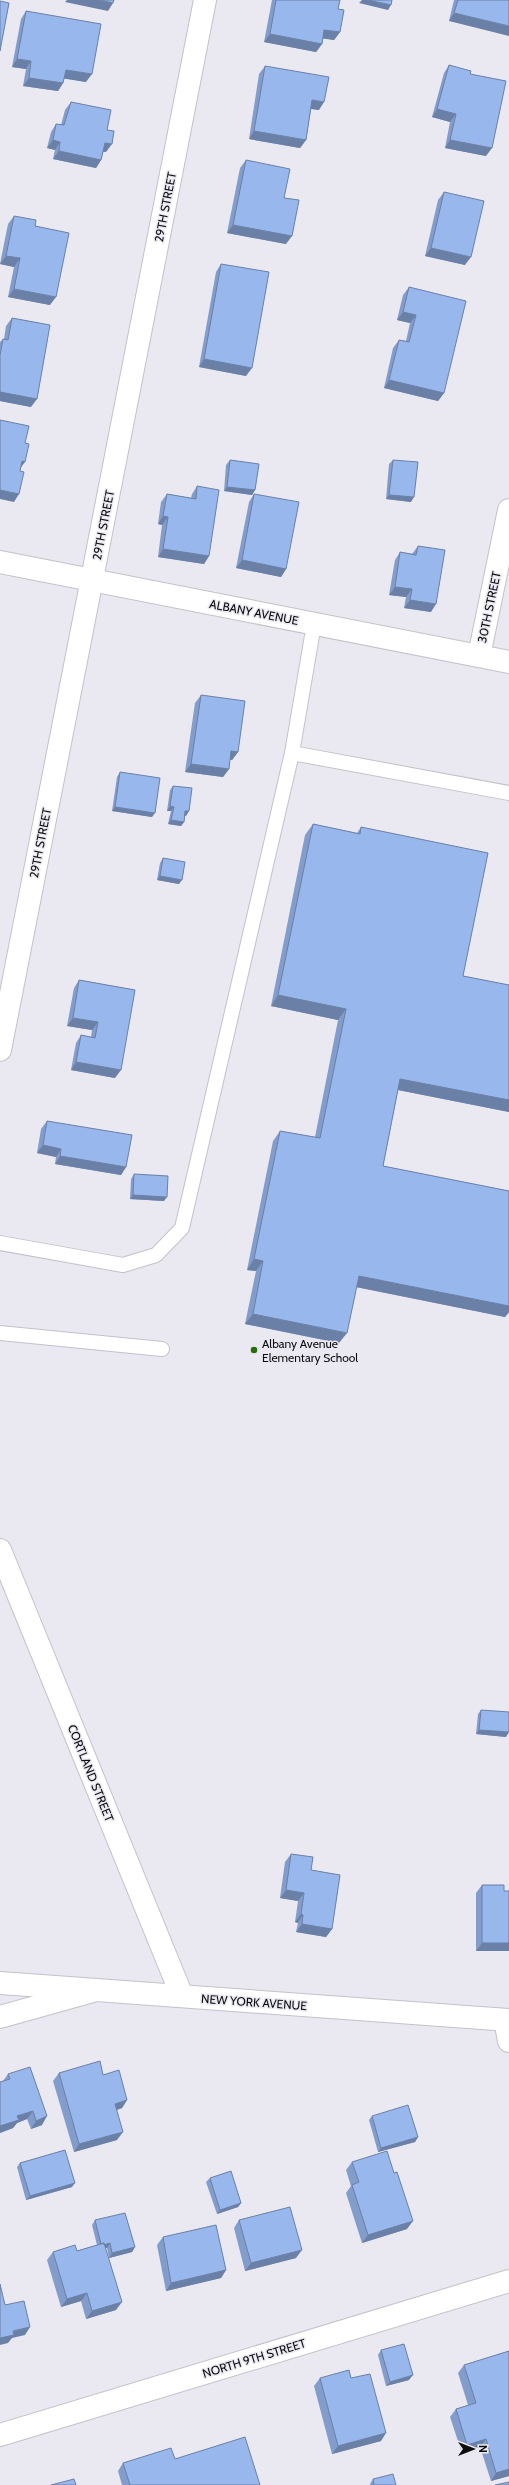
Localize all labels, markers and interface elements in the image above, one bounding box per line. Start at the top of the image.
street label: 29TH STREET [151,170,179,243]
street label: 29TH STREET [89,488,117,561]
street label: 30TH STREET [474,569,504,644]
street label: ALBANY AVENUE [208,596,300,628]
street label: 29TH STREET [26,806,54,879]
place label: Albany Avenue Elementary School [262,1336,358,1365]
marker: Albany Avenue Elementary School [249,1345,259,1355]
street label: CORTLAND STREET [65,1722,118,1824]
street label: NEW YORK AVENUE [201,1991,308,2013]
street label: NORTH 9TH STREET [201,2335,308,2381]
north arrow [453,2429,493,2469]
text: N [476,2445,490,2453]

